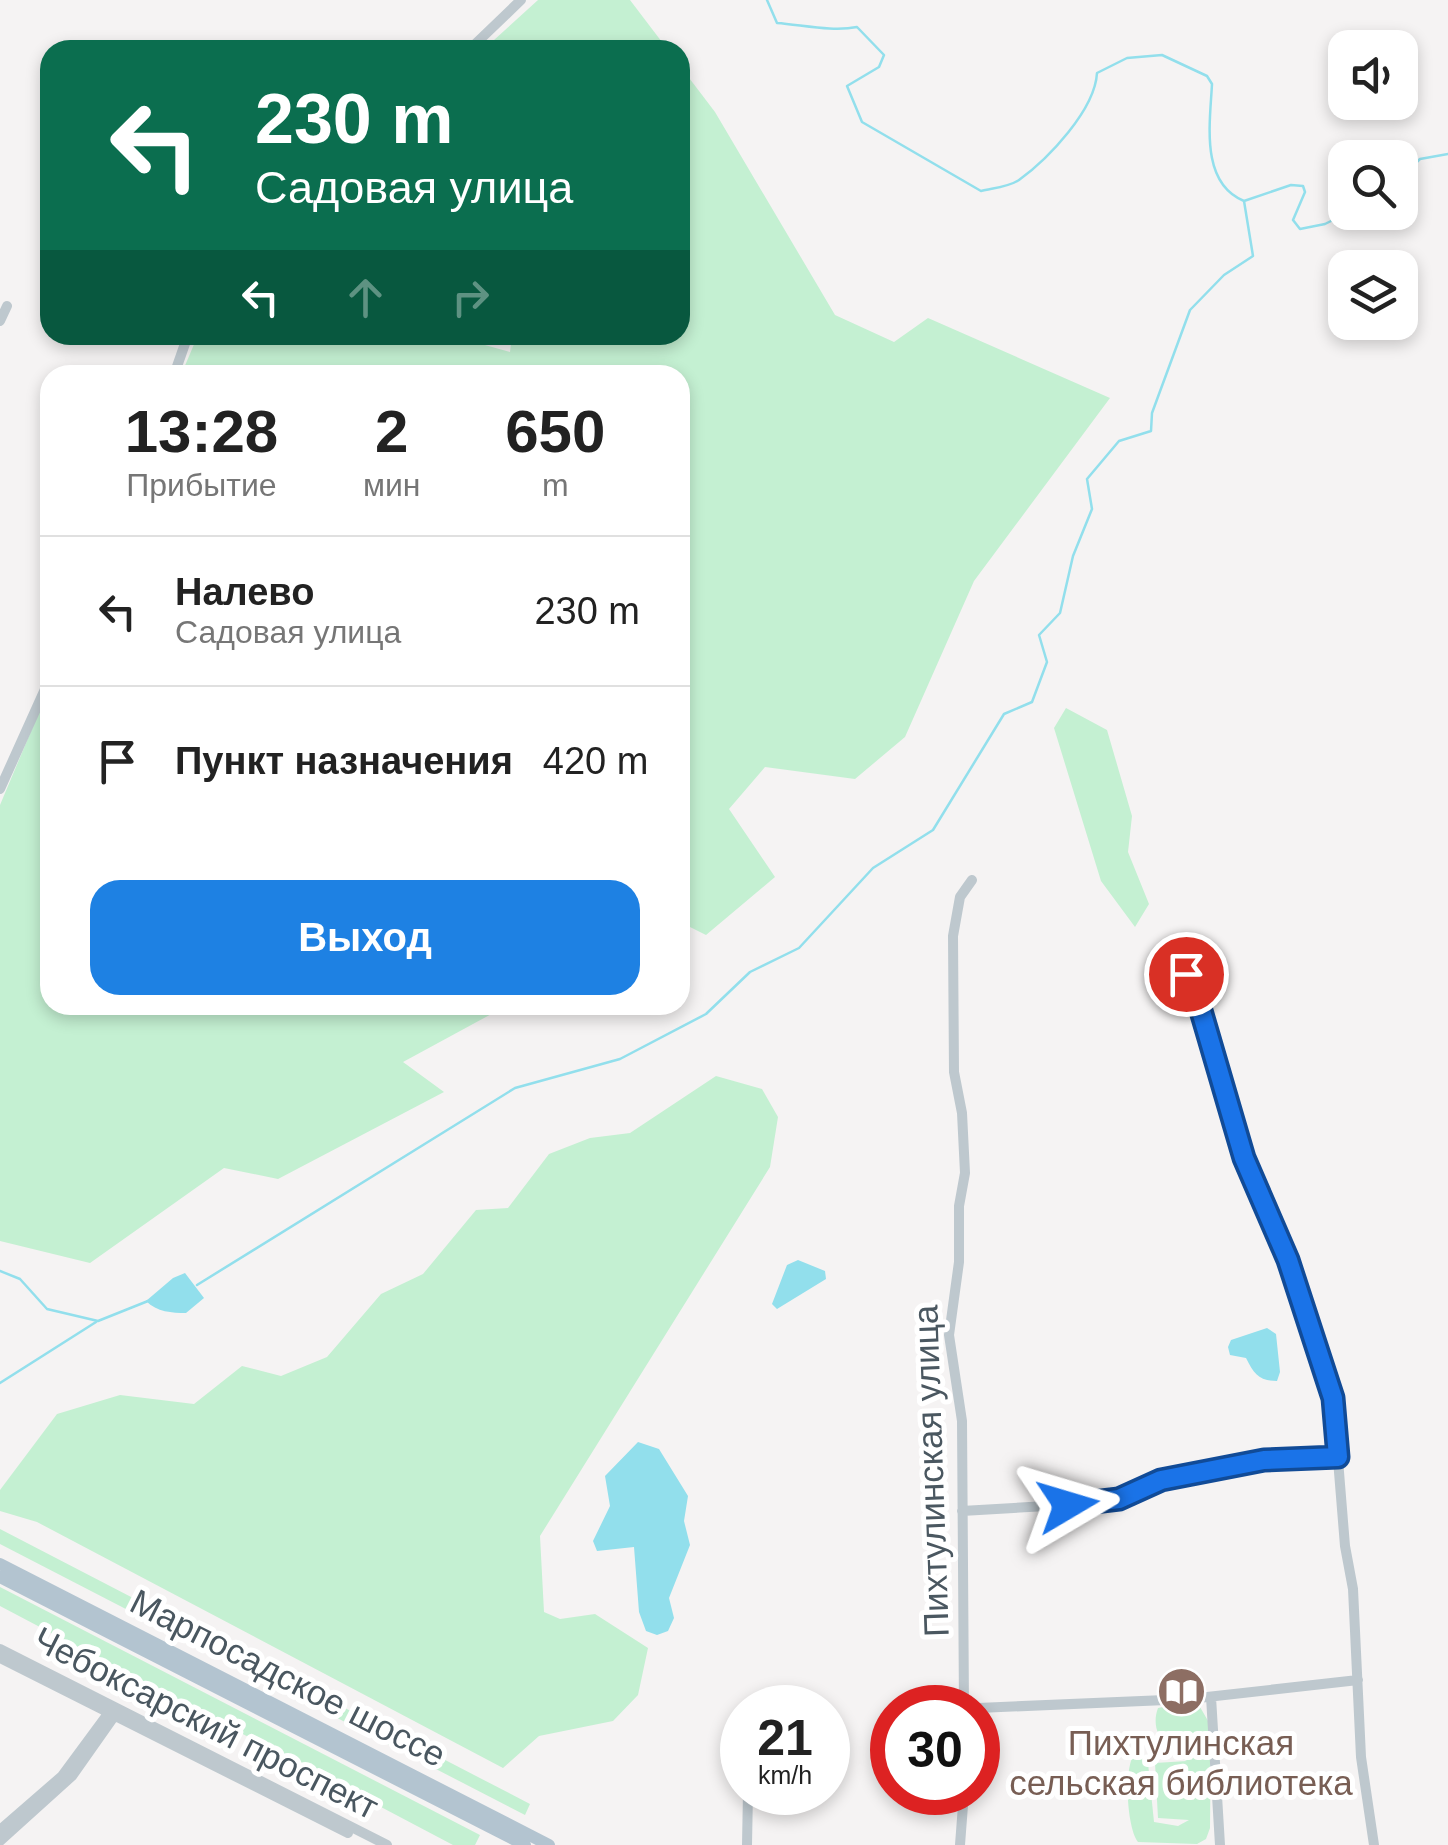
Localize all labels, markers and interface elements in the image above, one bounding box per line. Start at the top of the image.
map controls [1328,30,1418,340]
button: sound [1328,30,1418,120]
icon: left [90,80,220,210]
text: 230 m [255,80,453,158]
button: search [1328,140,1418,230]
text: Садовая улица [255,162,573,213]
button: layers [1328,250,1418,340]
icon: left [233,270,288,325]
icon: ahead [338,270,393,325]
icon: right [443,270,498,325]
text: 13:28 [125,398,278,465]
text: 2 [375,398,408,465]
text: 650 [505,398,605,465]
text: Прибытие [126,467,277,503]
text: мин [363,467,420,503]
text: m [542,467,569,503]
text: Налево [175,571,314,613]
icon: left [90,584,145,639]
text: 230 m [534,590,640,632]
text: Садовая улица [175,614,401,650]
icon: arrive [90,734,145,789]
text: Пункт назначения [175,740,513,782]
text: 420 m [543,740,648,782]
button: Выход [90,880,640,995]
pin [1144,932,1229,1017]
icon: arrive [1159,947,1214,1002]
street label: Пихтулинская улица [905,1304,956,1638]
position arrow [1016,1453,1120,1557]
street label: Марпосадское шоссе [124,1581,452,1774]
street label: Чебоксарский проспект [28,1619,385,1826]
library icon: Пихтулинская сельская библиотека [1155,1665,1207,1717]
speed limit sign: 30 [870,1685,1000,1815]
text: 21 [757,1710,813,1766]
place label: Пихтулинская сельская библиотека [1009,1723,1353,1802]
text: km/h [758,1761,812,1789]

